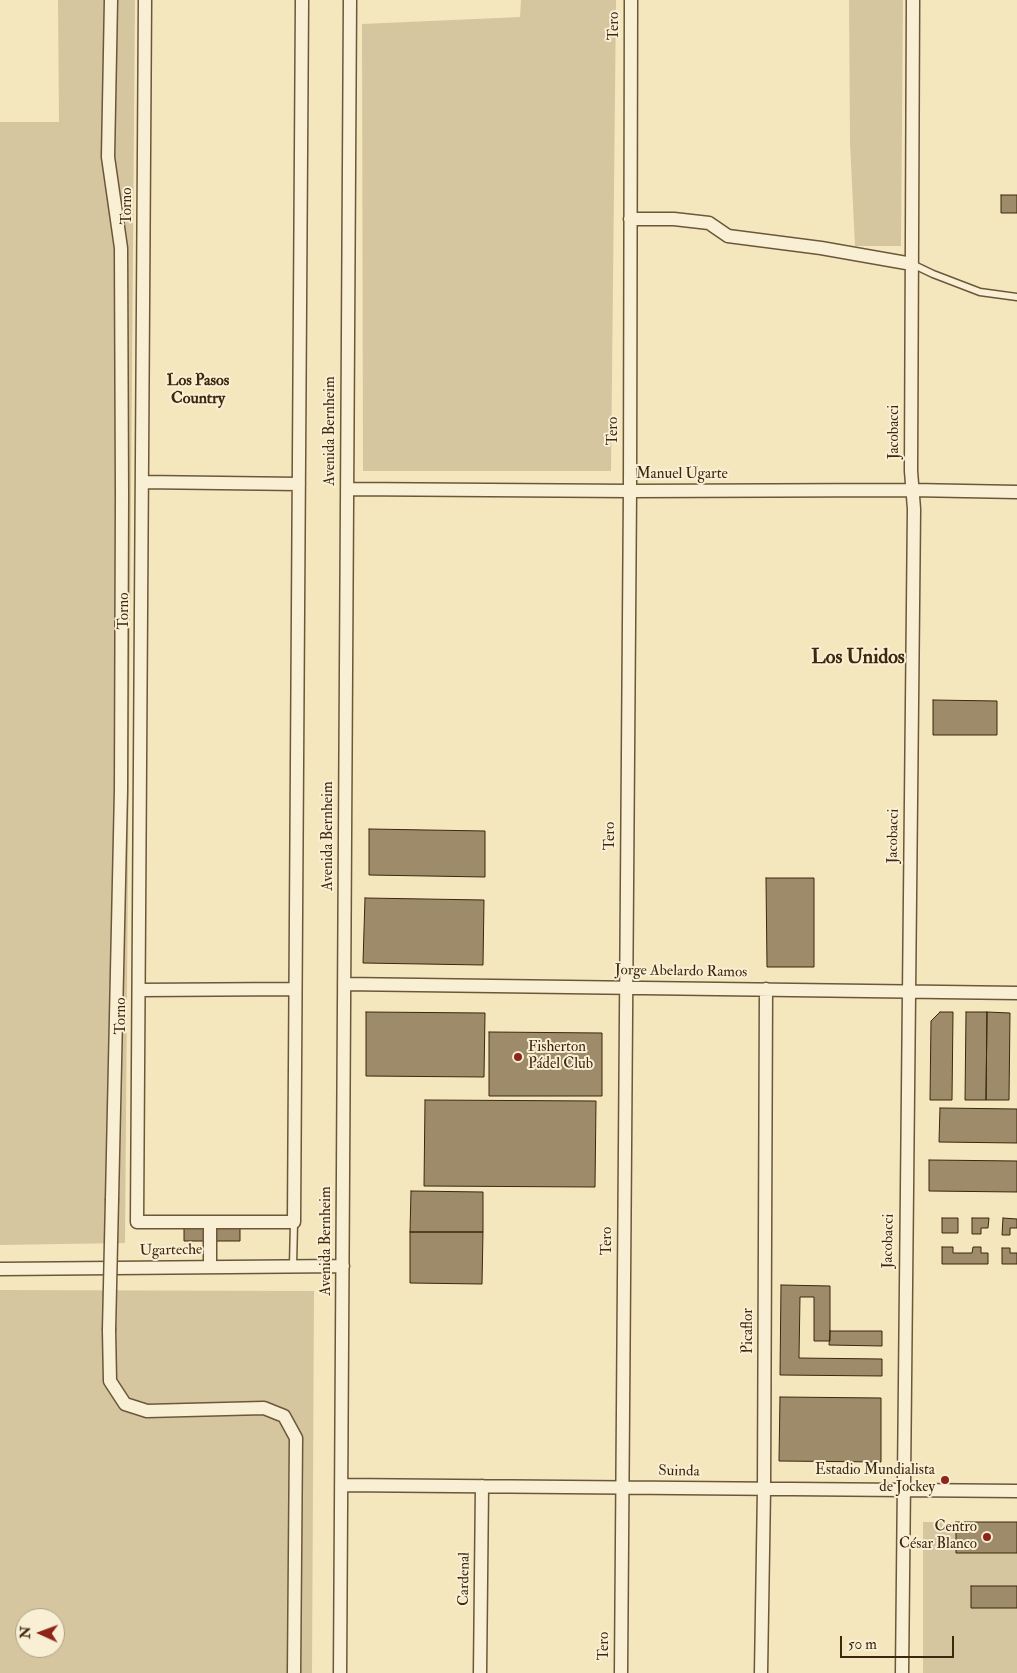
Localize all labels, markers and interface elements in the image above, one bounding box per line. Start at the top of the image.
street label: Tero [606,12,624,40]
street label: Torno [119,188,137,224]
district label: Los Pasos Country [167,372,229,410]
street label: Avenida Bernheim [322,376,340,486]
street label: Jacobacci [886,405,904,459]
street label: Tero [605,417,623,445]
street label: Manuel Ugarte [636,466,728,484]
street label: Torno [116,593,134,629]
district label: Los Unidos [811,647,905,671]
street label: Avenida Bernheim [320,781,338,891]
street label: Jacobacci [885,808,903,864]
street label: Tero [602,822,620,850]
street label: Jorge Abelardo Ramos [615,962,747,982]
street label: Torno [113,998,131,1034]
place label: Fisherton Pádel Club [528,1039,593,1074]
marker: Fisherton Pádel Club [512,1051,524,1063]
street label: Avenida Bernheim [318,1186,336,1296]
street label: Jacobacci [880,1213,898,1269]
street label: Tero [599,1227,617,1255]
street label: Ugarteche [140,1241,202,1261]
street label: Picaflor [740,1308,758,1354]
place label: Estadio Mundialista de Jockey [815,1462,935,1497]
street label: Suinda [658,1463,700,1481]
marker: Estadio Mundialista de Jockey [939,1474,951,1486]
place label: Centro César Blanco [899,1519,977,1554]
marker: Centro César Blanco [981,1531,993,1543]
street label: Cardenal [456,1552,474,1606]
north arrow [15,1608,65,1658]
text: N [17,1626,34,1639]
scale bar [842,1626,956,1658]
street label: Tero [596,1632,614,1660]
text: 50 m [848,1635,877,1654]

